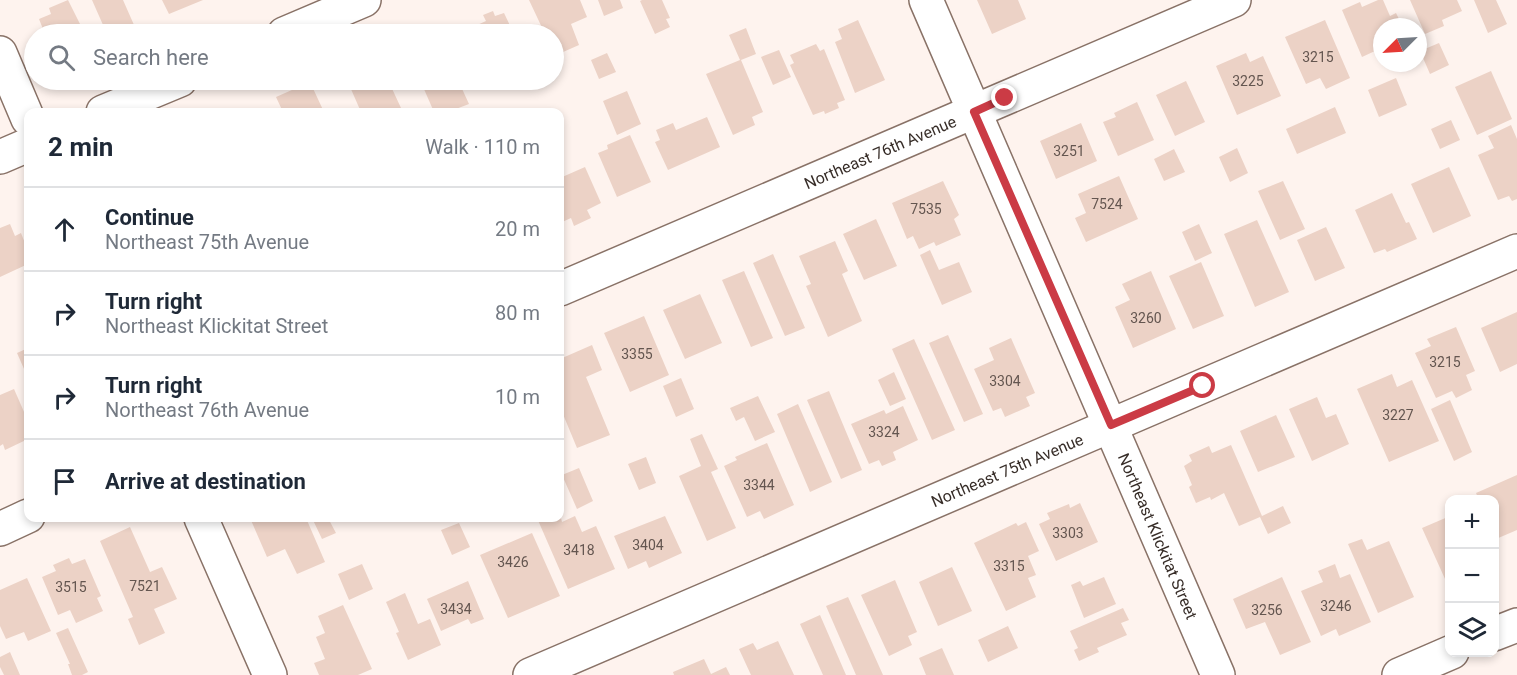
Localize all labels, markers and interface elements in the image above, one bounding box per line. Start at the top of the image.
north arrow [1373,18,1427,72]
search box [24,24,564,90]
icon: search [45,41,78,74]
text: Search here [93,45,209,70]
house number: 3215 [1302,49,1334,65]
house number: 3225 [1232,73,1264,89]
route end [991,84,1017,110]
street label: Northeast 76th Avenue [801,112,959,193]
text: 2 min [48,132,113,162]
text: Walk · 110 m [425,135,540,159]
house number: 3251 [1053,143,1085,159]
house number: 7524 [1091,196,1123,212]
house number: 7535 [910,201,942,217]
text: Continue [105,205,194,230]
icon: ahead [48,213,81,246]
text: 20 m [495,217,540,241]
text: Northeast 75th Avenue [105,230,309,254]
text: Turn right [105,289,202,314]
icon: right [48,297,81,330]
text: 80 m [495,301,540,325]
house number: 3260 [1130,310,1162,326]
text: Northeast Klickitat Street [105,314,328,338]
house number: 3355 [621,346,653,362]
house number: 3215 [1429,354,1461,370]
route start [1189,372,1215,398]
text: Turn right [105,373,202,398]
house number: 3304 [989,373,1021,389]
icon: right [48,381,81,414]
text: 10 m [495,385,540,409]
text: Northeast 76th Avenue [105,398,309,422]
house number: 3227 [1382,407,1414,423]
house number: 3324 [868,424,900,440]
street label: Northeast 75th Avenue [928,430,1086,511]
street label: Northeast Klickitat Street [1114,450,1201,622]
icon: arrive [48,465,81,498]
text: Arrive at destination [105,469,306,494]
house number: 3344 [743,477,775,493]
map controls [1445,495,1499,657]
button: + [1445,495,1499,549]
house number: 3303 [1052,525,1084,541]
house number: 3404 [632,537,664,553]
house number: 3418 [563,542,595,558]
button: − [1445,549,1499,603]
house number: 3426 [497,554,529,570]
house number: 3315 [993,558,1025,574]
house number: 7521 [129,578,161,594]
house number: 3515 [55,579,87,595]
house number: 3246 [1320,598,1352,614]
house number: 3434 [440,601,472,617]
house number: 3256 [1251,602,1283,618]
button: layers [1445,603,1499,657]

